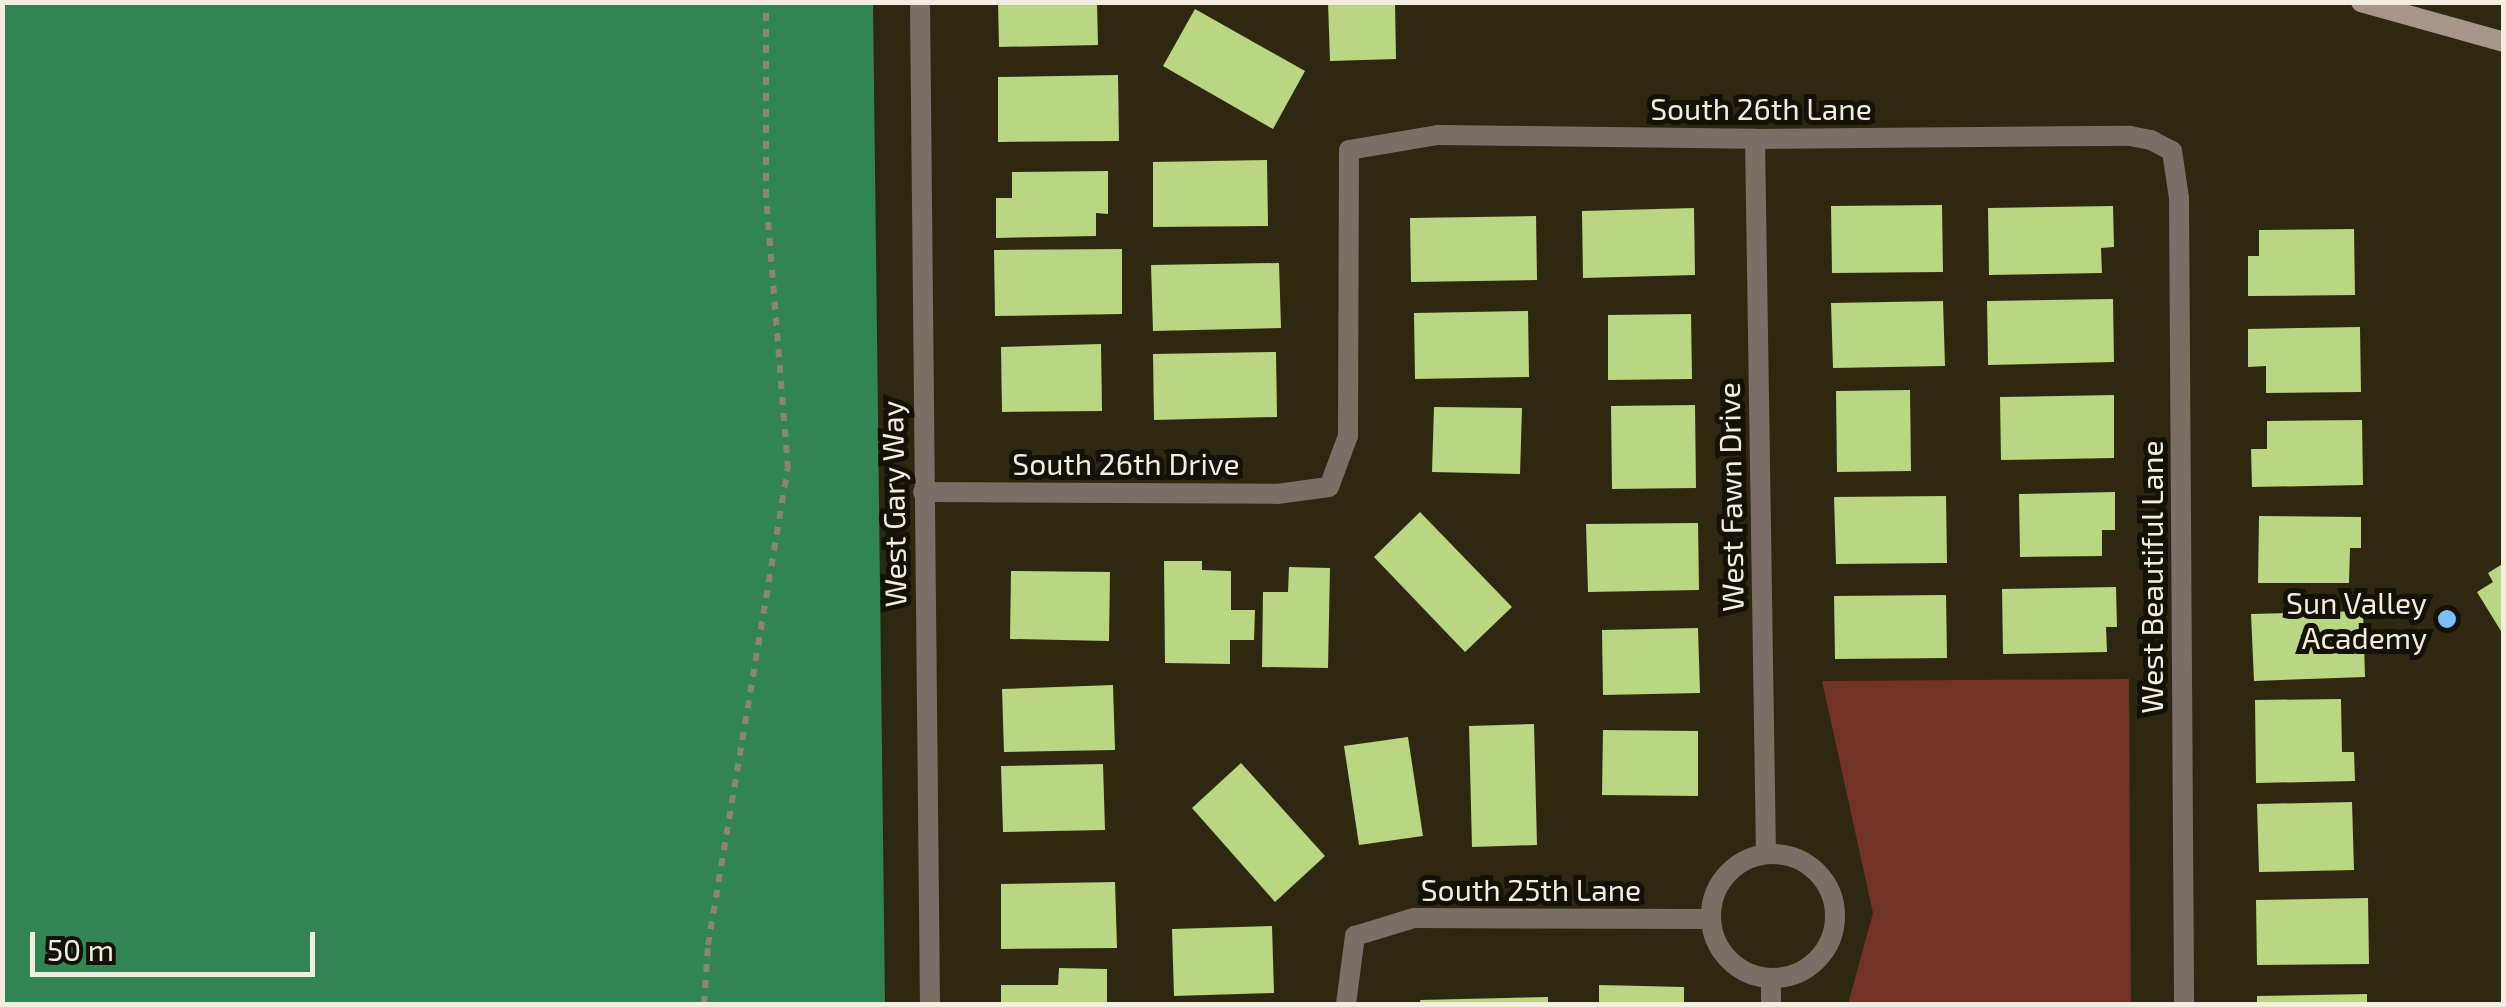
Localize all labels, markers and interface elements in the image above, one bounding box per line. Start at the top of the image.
street label: South 26th Lane [1650,90,1872,126]
street label: West Fawn Drive [1710,382,1750,612]
street label: West Gary Way [873,400,913,608]
street label: West Beautiful Lane [2133,440,2169,714]
street label: South 26th Drive [1012,445,1240,481]
place label: Sun Valley Academy [2285,584,2427,654]
marker: Sun Valley Academy [2436,608,2458,630]
street label: South 25th Lane [1421,871,1641,907]
scale bar [35,912,320,974]
text: 50 m [47,931,114,967]

